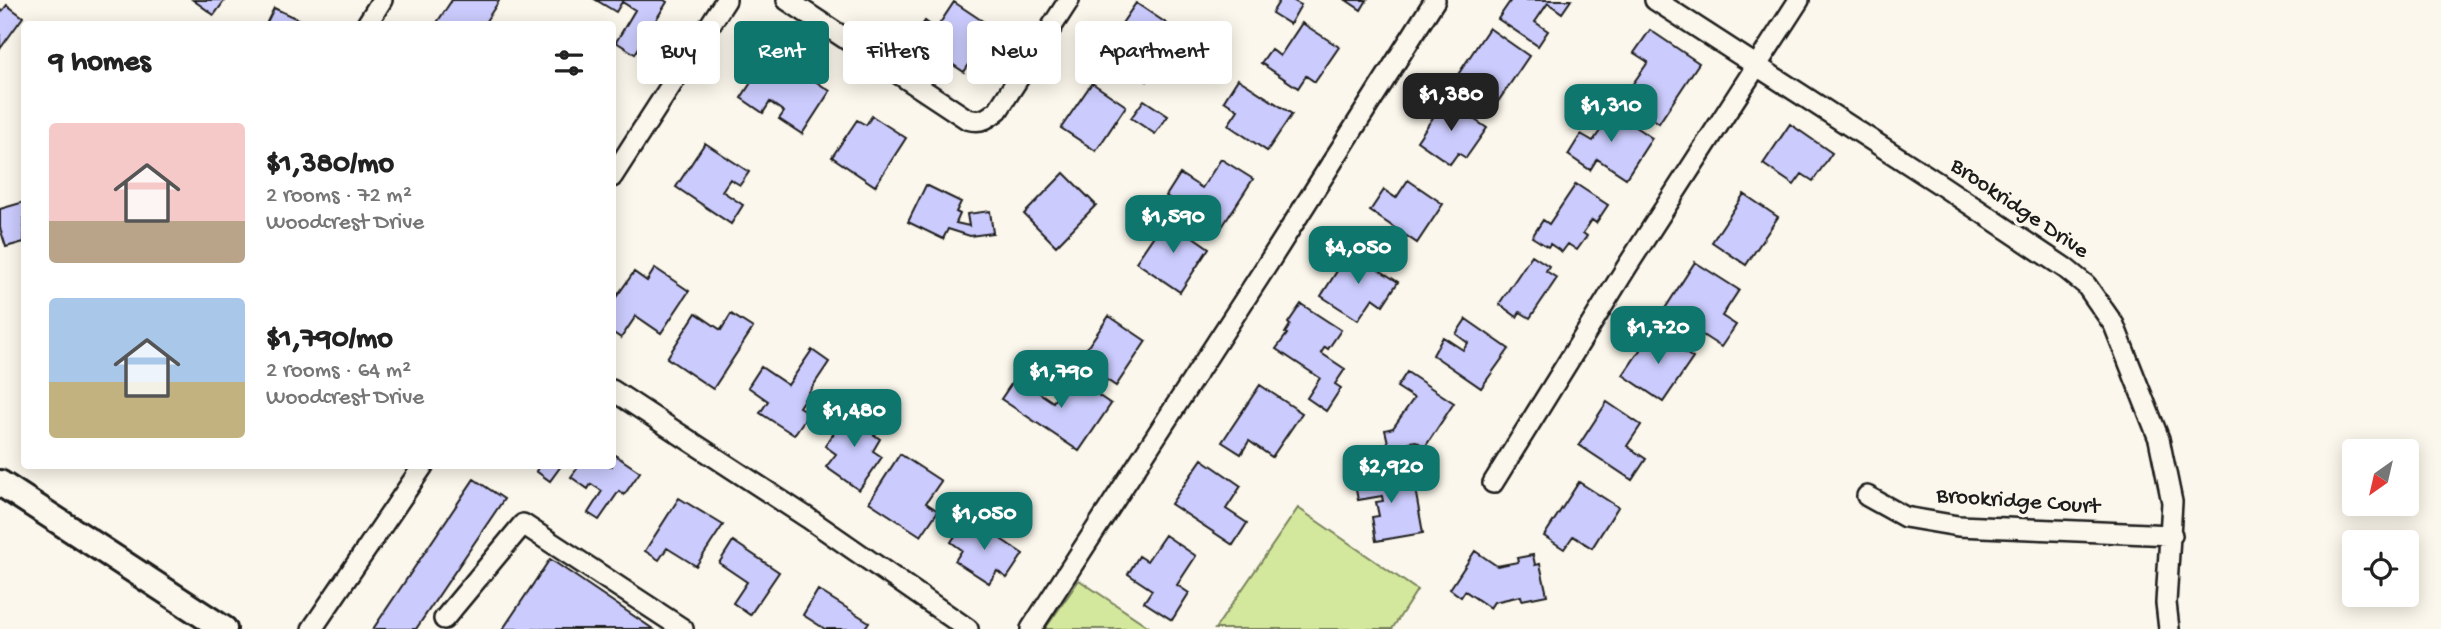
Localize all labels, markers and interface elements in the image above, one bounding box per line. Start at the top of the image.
chip: Buy [637,21,720,84]
chip: Rent [734,21,829,84]
chip: Filters [843,21,953,84]
chip: New [967,21,1061,84]
chip: Apartment [1075,21,1232,84]
icon: filters [550,44,588,82]
text: 9 homes [49,46,151,81]
pin: $1,380 [1394,74,1508,133]
text: $1,380 [1419,82,1483,109]
pin: $1,310 [1554,85,1668,144]
text: $1,310 [1580,93,1642,120]
text: $1,380/mo [266,148,394,183]
icon: home [105,151,189,235]
street label: Brookridge Drive [1944,152,2094,266]
text: 2 rooms · 72 m² [266,183,412,210]
pin: $1,590 [1116,196,1230,255]
text: $1,590 [1141,204,1205,231]
text: Woodcrest Drive [266,210,424,237]
pin: $4,050 [1301,226,1415,286]
text: $4,050 [1325,235,1391,262]
pin: $1,720 [1601,306,1715,366]
text: $1,720 [1626,315,1690,342]
text: $1,790/mo [266,323,393,358]
icon: home [105,326,189,410]
pin: $1,790 [1004,350,1118,410]
text: 2 rooms · 64 m² [266,358,411,385]
text: $1,790 [1029,359,1093,386]
text: Woodcrest Drive [266,385,424,412]
pin: $1,480 [797,390,911,449]
text: $1,480 [822,398,886,425]
north arrow [2342,439,2418,516]
map controls [2342,439,2419,607]
pin: $2,920 [1334,446,1448,505]
text: $2,920 [1359,454,1423,481]
street label: Brookridge Court [1934,483,2102,521]
pin: $1,050 [927,492,1041,552]
text: $1,050 [951,501,1017,528]
button: locate [2342,530,2419,607]

